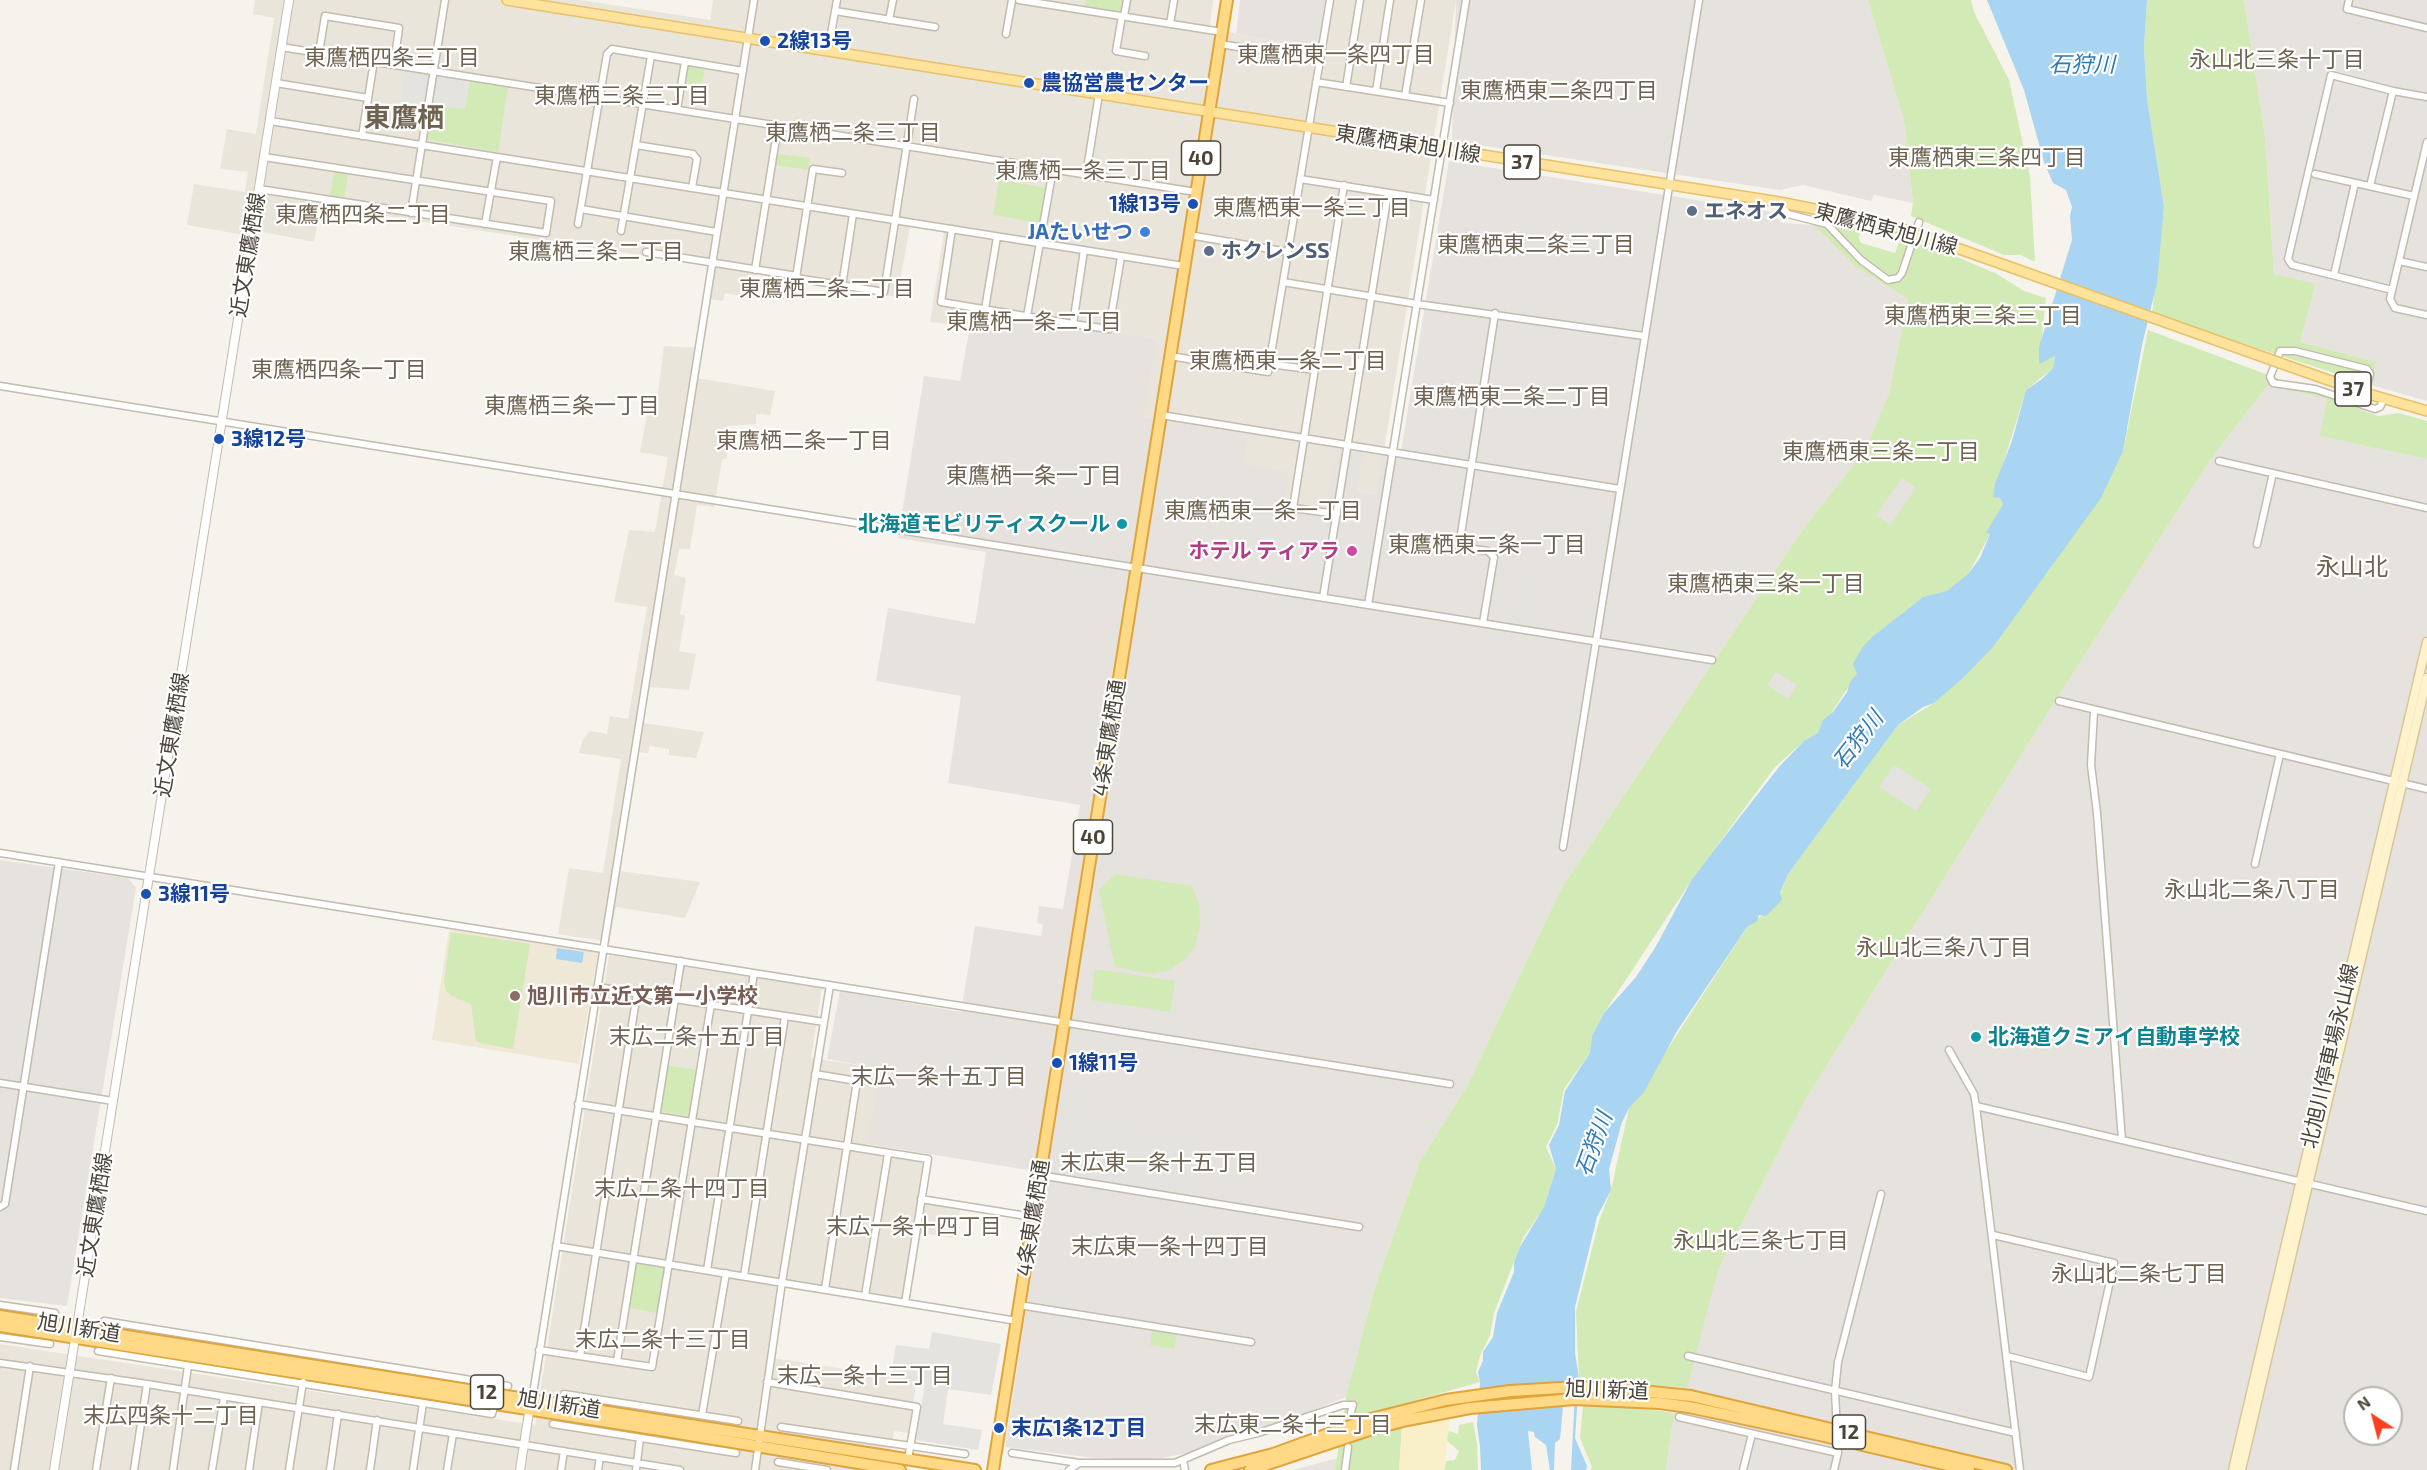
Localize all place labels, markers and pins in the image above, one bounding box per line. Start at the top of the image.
place label: 2線13号 [777,28,852,54]
marker: 2線13号 [758,34,772,48]
place label: 農協営農センター [1041,70,1209,96]
marker: 農協営農センター [1022,76,1036,90]
place label: 1線13号 [1109,191,1181,217]
marker: 1線13号 [1186,197,1200,211]
place label: エネオス [1704,198,1788,224]
marker: エネオス [1685,204,1699,218]
place label: JAたいせつ [1027,219,1133,245]
marker: JAたいせつ [1138,225,1152,239]
place label: ホクレンSS [1221,238,1330,264]
marker: ホクレンSS [1202,244,1216,258]
place label: 3線12号 [231,426,306,452]
marker: 3線12号 [212,432,226,446]
place label: 北海道モビリティスクール [858,511,1110,537]
marker: 北海道モビリティスクール [1115,517,1129,531]
place label: ホテル ティアラ [1188,538,1340,564]
marker: ホテル ティアラ [1345,544,1359,558]
place label: 3線11号 [158,881,230,907]
marker: 3線11号 [139,887,153,901]
place label: 旭川市立近文第一小学校 [527,983,758,1009]
marker: 旭川市立近文第一小学校 [508,989,522,1003]
place label: 北海道クミアイ自動車学校 [1988,1024,2240,1050]
marker: 北海道クミアイ自動車学校 [1969,1030,1983,1044]
place label: 1線11号 [1069,1050,1138,1076]
marker: 1線11号 [1050,1056,1064,1070]
place label: 末広1条12丁目 [1011,1415,1146,1441]
marker: 末広1条12丁目 [992,1421,1006,1435]

